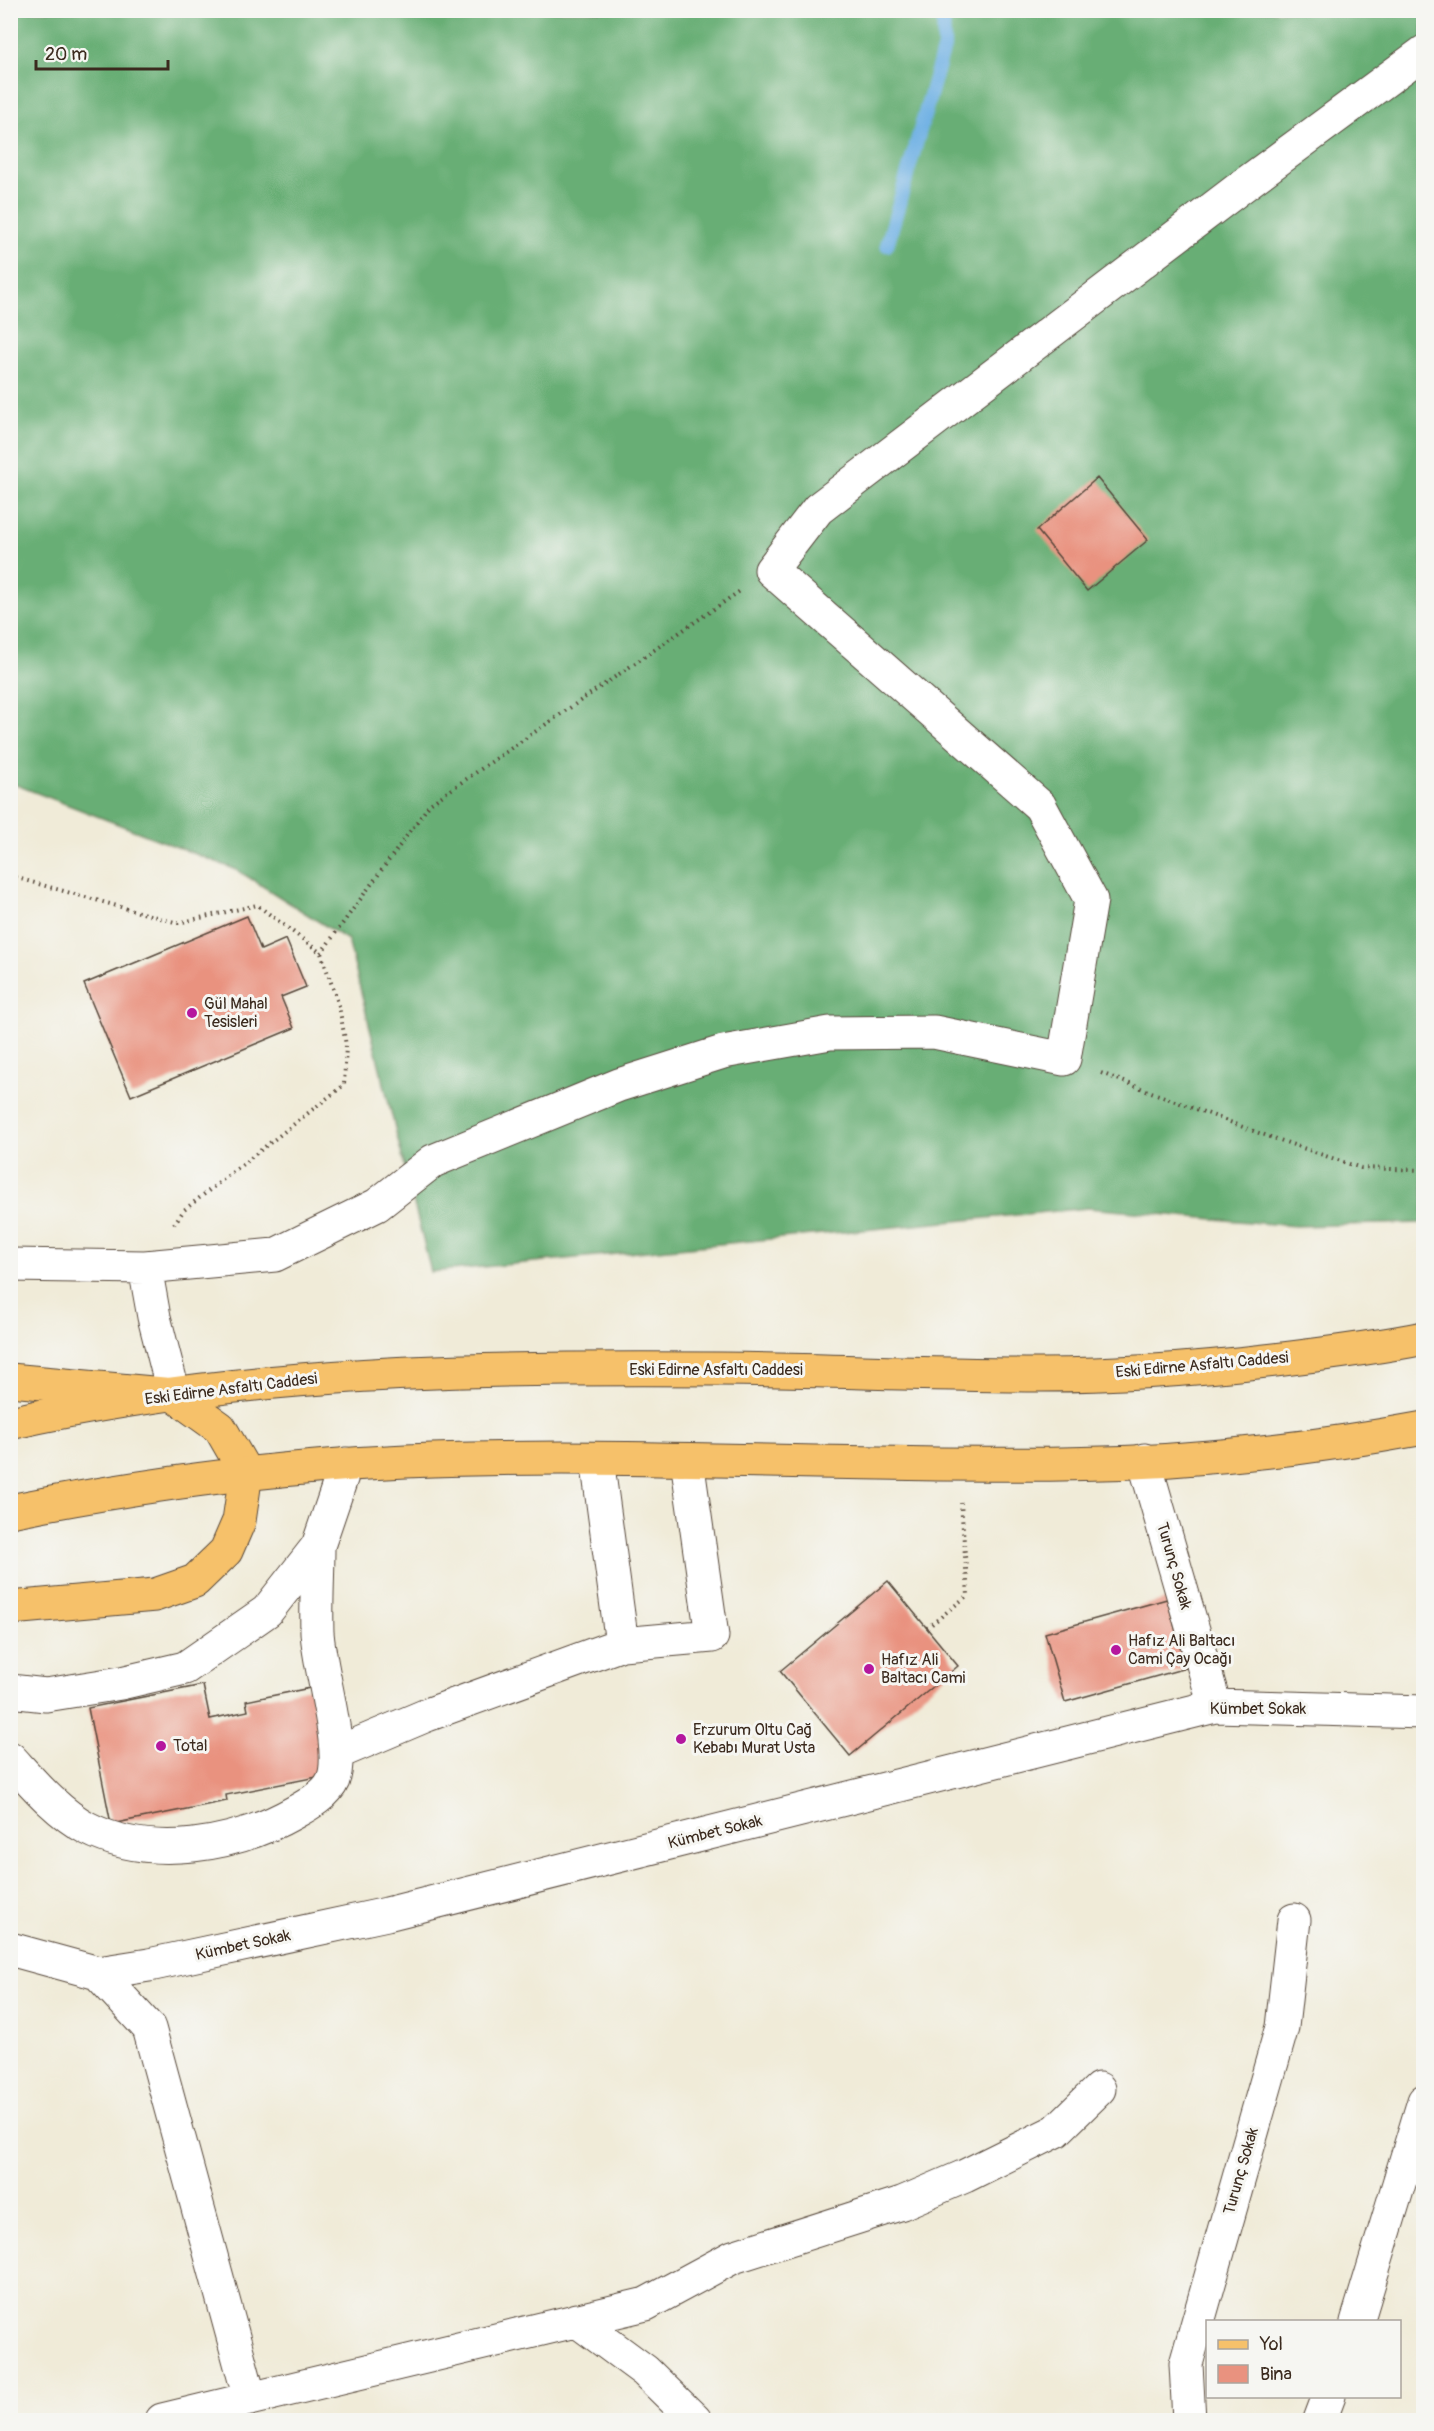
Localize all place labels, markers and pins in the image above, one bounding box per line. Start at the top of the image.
place label: Gül Mahal Tesisleri [204,994,268,1032]
marker: Gül Mahal Tesisleri [185,1006,199,1020]
place label: Hafız Ali Baltacı Cami Çay Ocağı [1128,1631,1235,1669]
marker: Hafız Ali Baltacı Cami Çay Ocağı [1109,1643,1123,1657]
place label: Hafız Ali Baltacı Cami [881,1650,966,1688]
marker: Hafız Ali Baltacı Cami [862,1662,876,1676]
place label: Erzurum Oltu Cağ Kebabı Murat Usta [693,1720,815,1758]
marker: Erzurum Oltu Cağ Kebabı Murat Usta [674,1732,688,1746]
place label: Total [173,1736,207,1756]
marker: Total [154,1739,168,1753]

